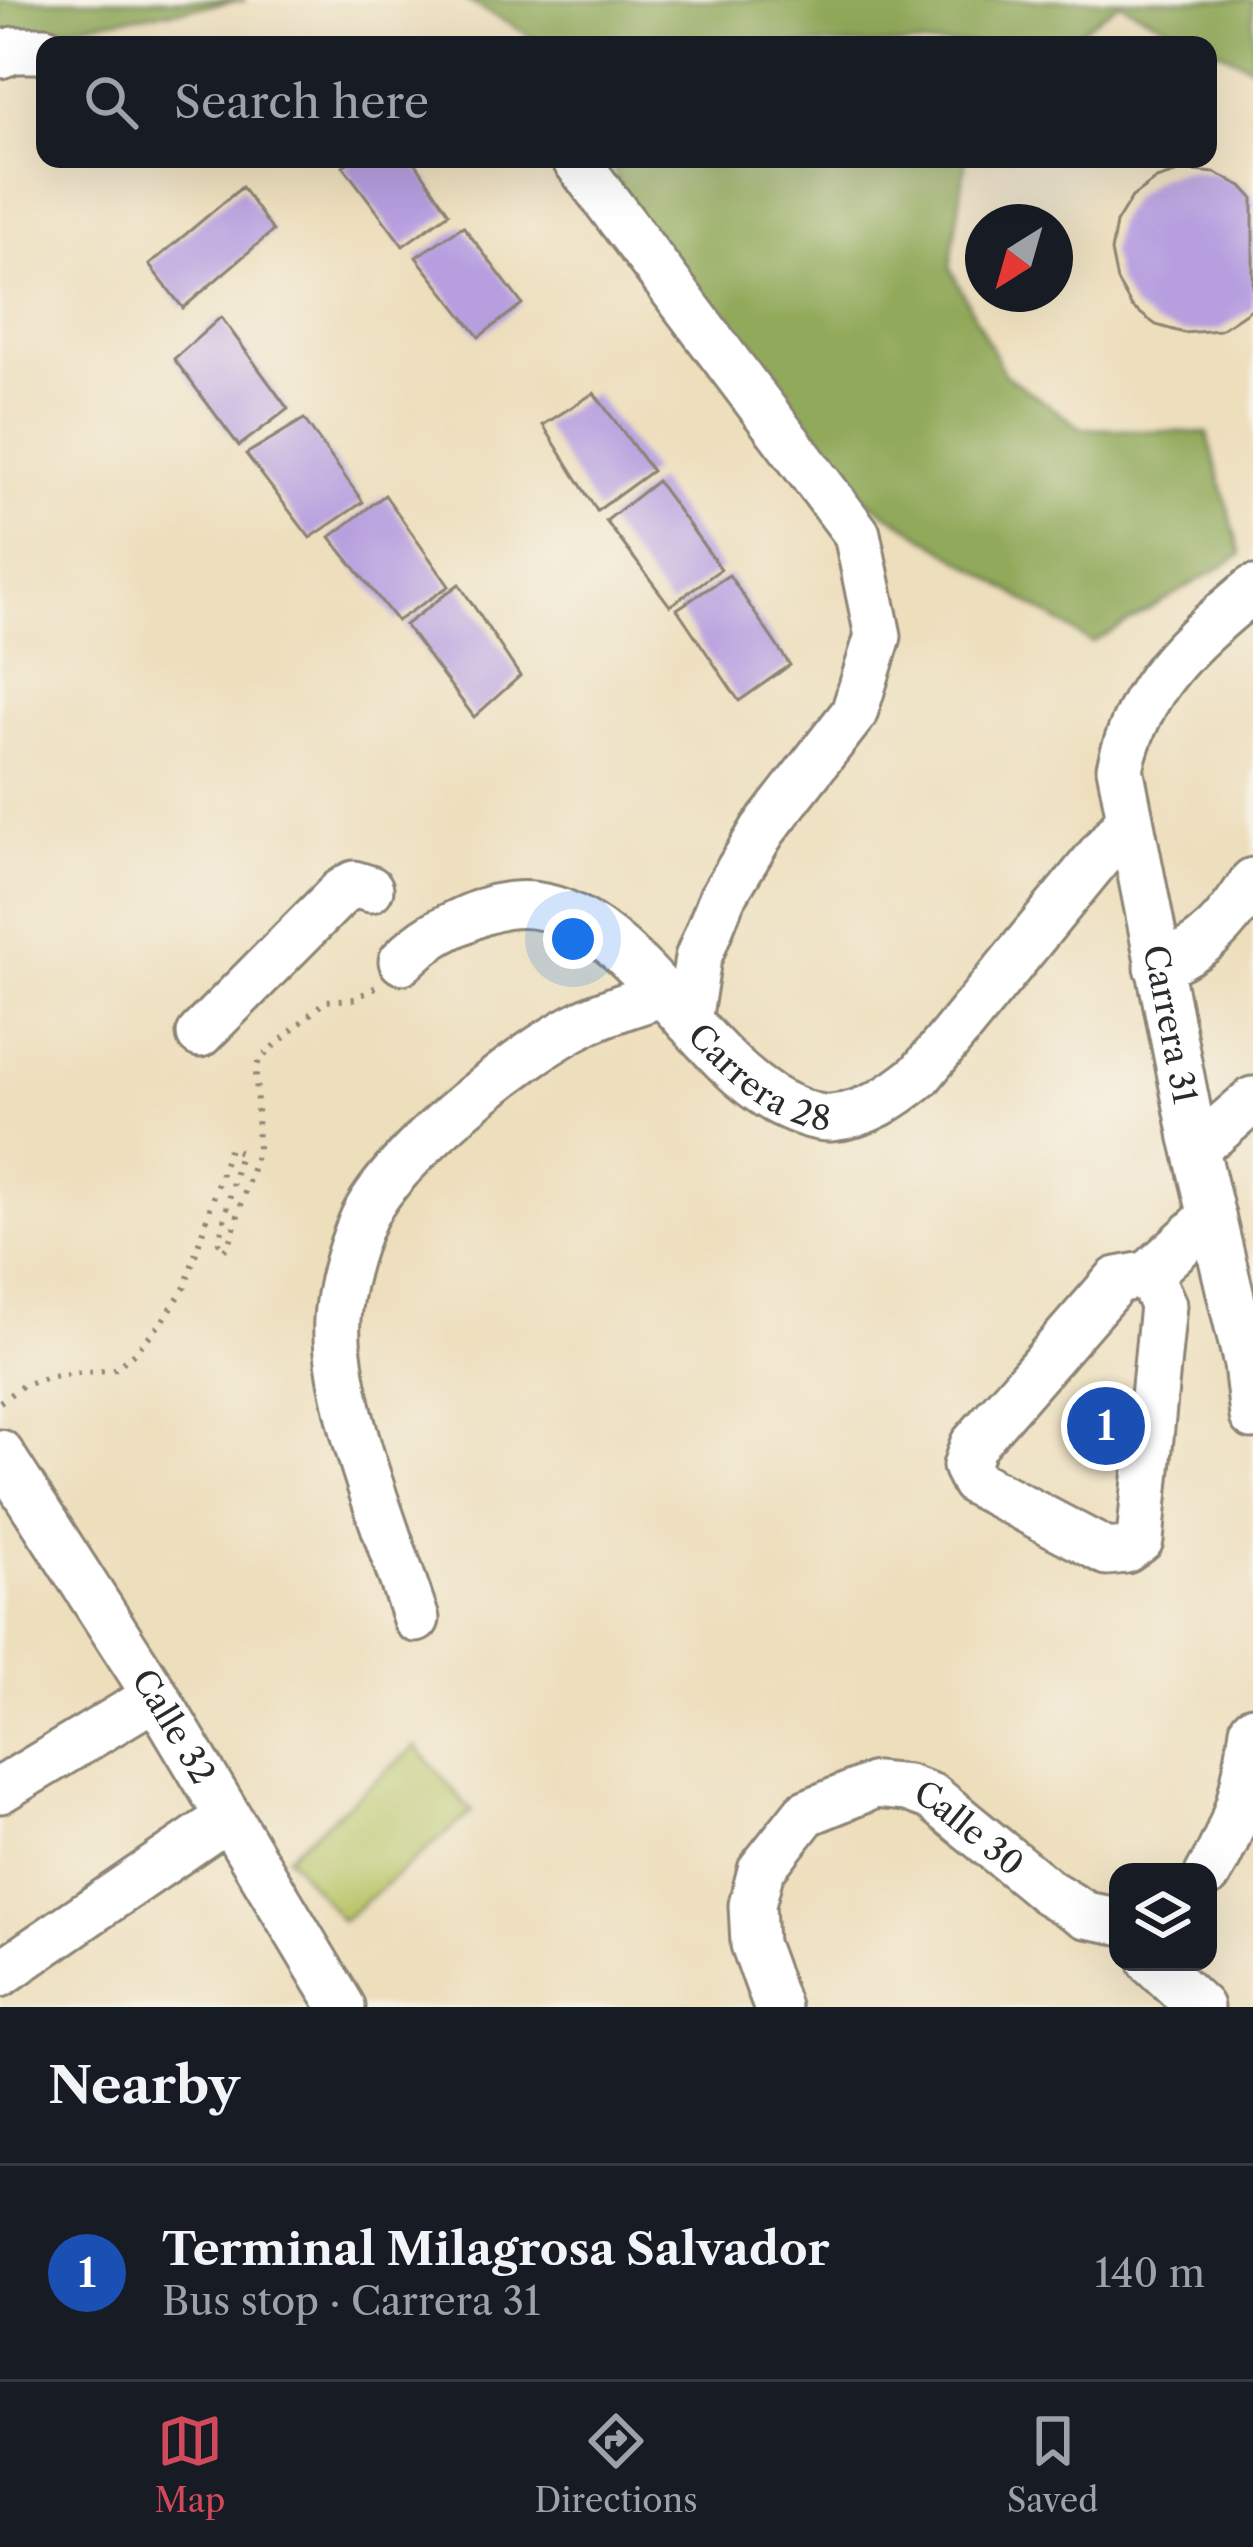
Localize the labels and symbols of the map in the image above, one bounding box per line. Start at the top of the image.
north arrow [965,204,1073,312]
your location [543,909,603,969]
street label: Carrera 31 [1135,942,1206,1107]
street label: Carrera 28 [680,1015,834,1139]
pin: 1 [1067,1381,1145,1471]
street label: Calle 32 [123,1661,224,1791]
street label: Calle 30 [910,1772,1032,1884]

